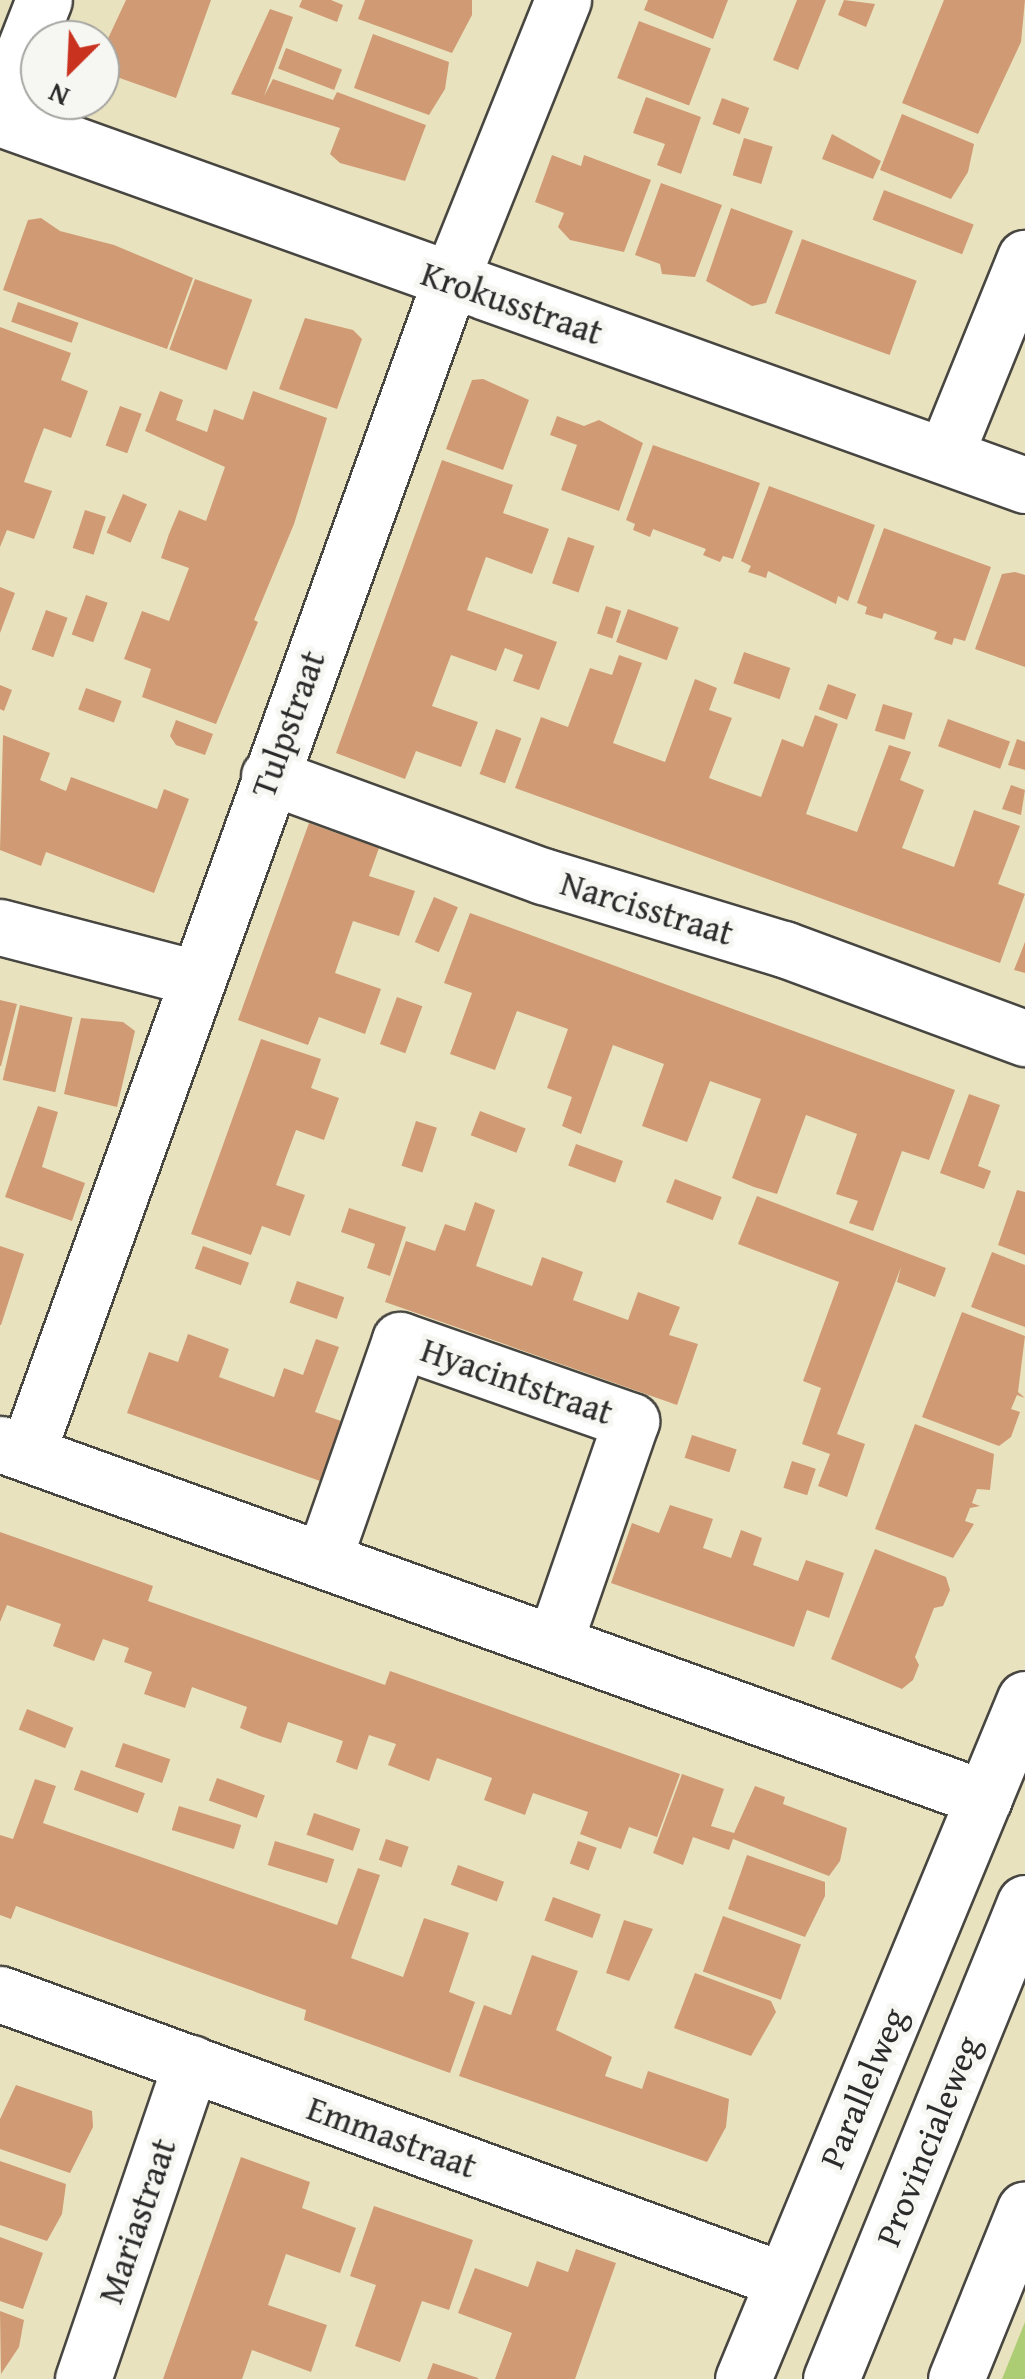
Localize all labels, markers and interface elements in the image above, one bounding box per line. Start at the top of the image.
north arrow [20,20,120,120]
text: N [42,74,75,119]
street label: Krokusstraat [416,252,608,354]
street label: Tulpstraat [242,645,334,803]
street label: Narcisstraat [556,862,738,954]
street label: Hyacintstraat [416,1329,618,1433]
street label: Parallelweg [810,2002,916,2174]
street label: Provincialeweg [867,2030,989,2252]
street label: Emmastraat [302,2087,482,2187]
street label: Mariastraat [89,2133,185,2309]

